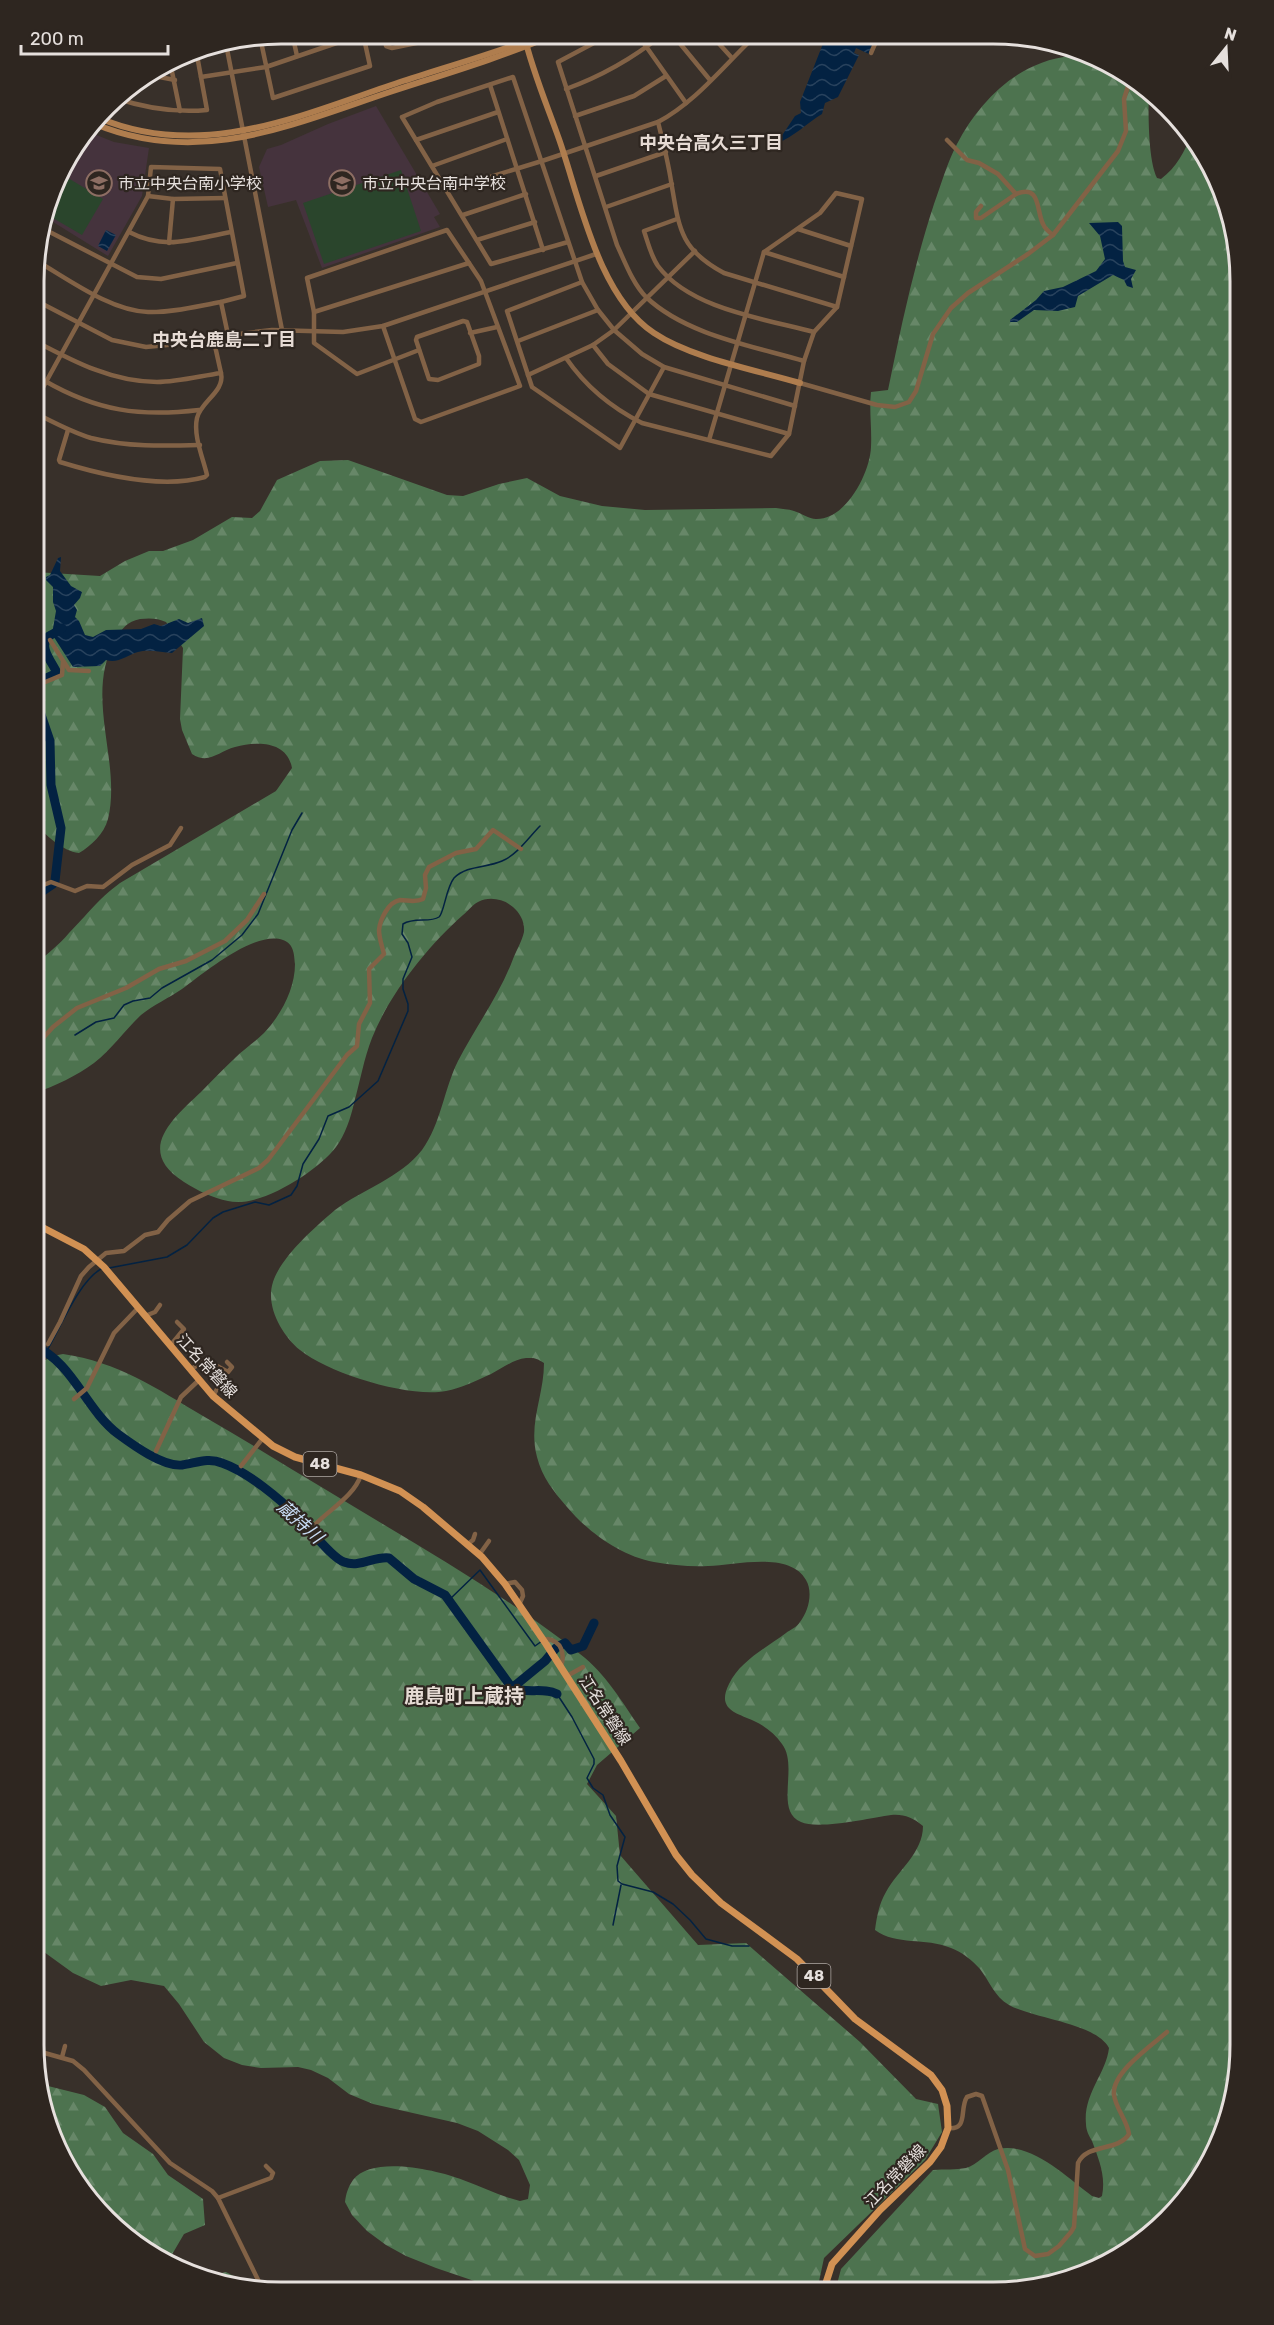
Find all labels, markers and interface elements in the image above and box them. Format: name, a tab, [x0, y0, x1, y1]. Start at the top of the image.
scale bar	[21, 18, 168, 56]
north arrow	[1196, 18, 1256, 78]
text: N	[1222, 23, 1239, 45]
text: 200 m	[30, 28, 84, 50]
district label: 中央台高久三丁目	[639, 132, 783, 154]
school or university icon: 市立中央台南小学校	[84, 168, 114, 198]
school or university icon: 市立中央台南中学校	[327, 168, 357, 198]
place label: 市立中央台南小学校	[118, 174, 262, 193]
place label: 市立中央台南中学校	[362, 174, 506, 193]
district label: 中央台鹿島二丁目	[152, 329, 296, 351]
street label: 江名常磐線	[173, 1330, 241, 1402]
road number: 48	[304, 1452, 336, 1476]
water label: 蔵持川	[273, 1496, 329, 1550]
street label: 江名常磐線	[575, 1671, 635, 1749]
district label: 鹿島町上蔵持	[404, 1684, 524, 1708]
road number: 48	[798, 1964, 830, 1988]
street label: 江名常磐線	[860, 2141, 930, 2211]

